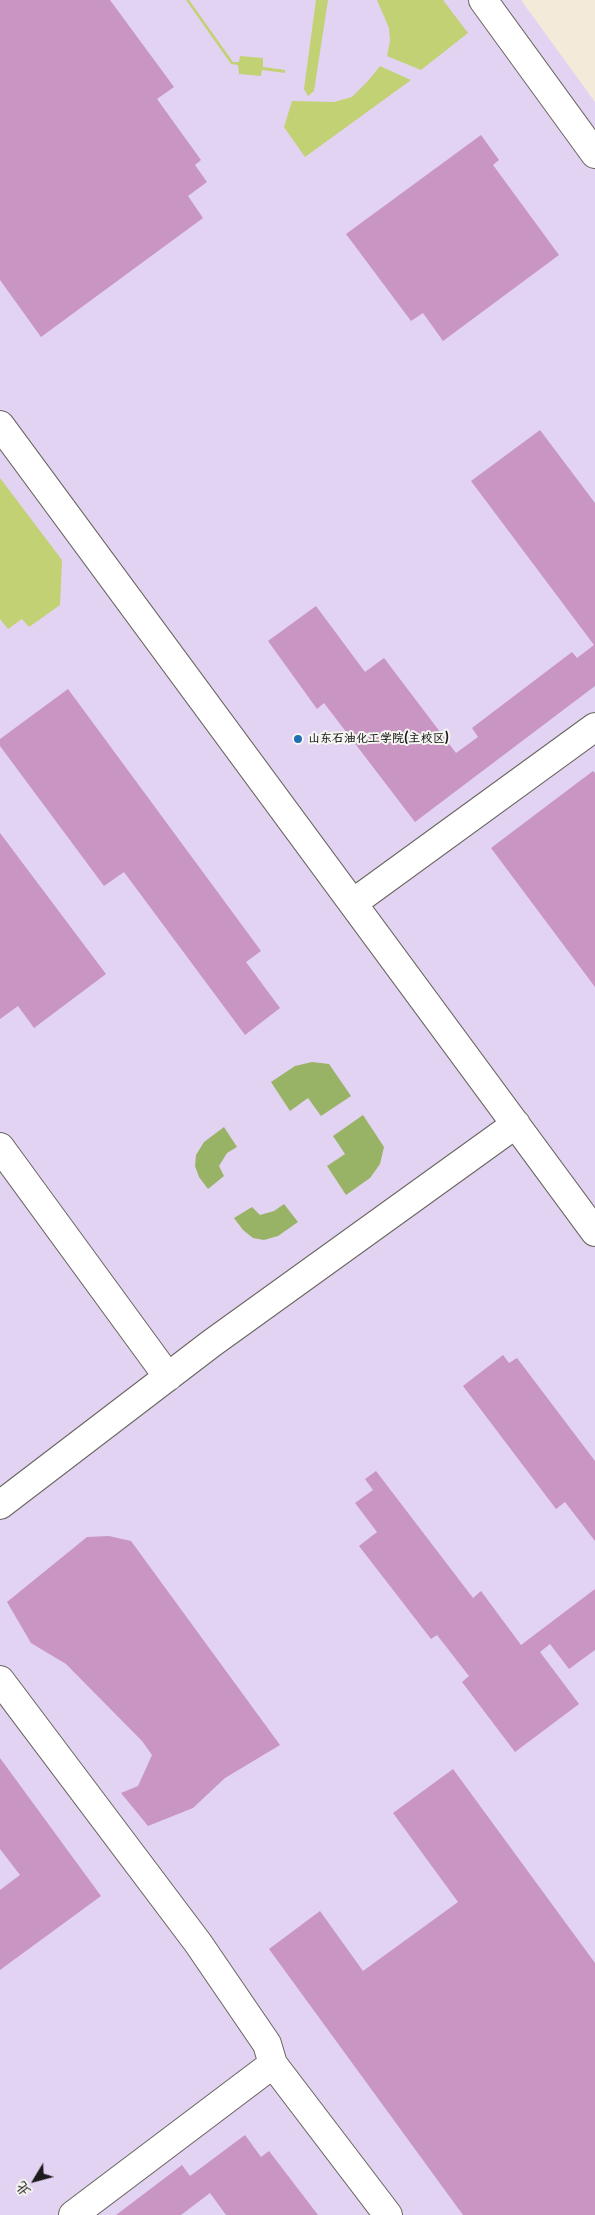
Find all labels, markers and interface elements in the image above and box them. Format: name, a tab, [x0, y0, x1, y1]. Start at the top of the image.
place label: 山东石油化工学院(主校区)	[308, 732, 449, 746]
marker: 山东石油化工学院(主校区)	[292, 733, 304, 745]
north arrow	[10, 2155, 60, 2205]
text: 北	[10, 2177, 35, 2201]

